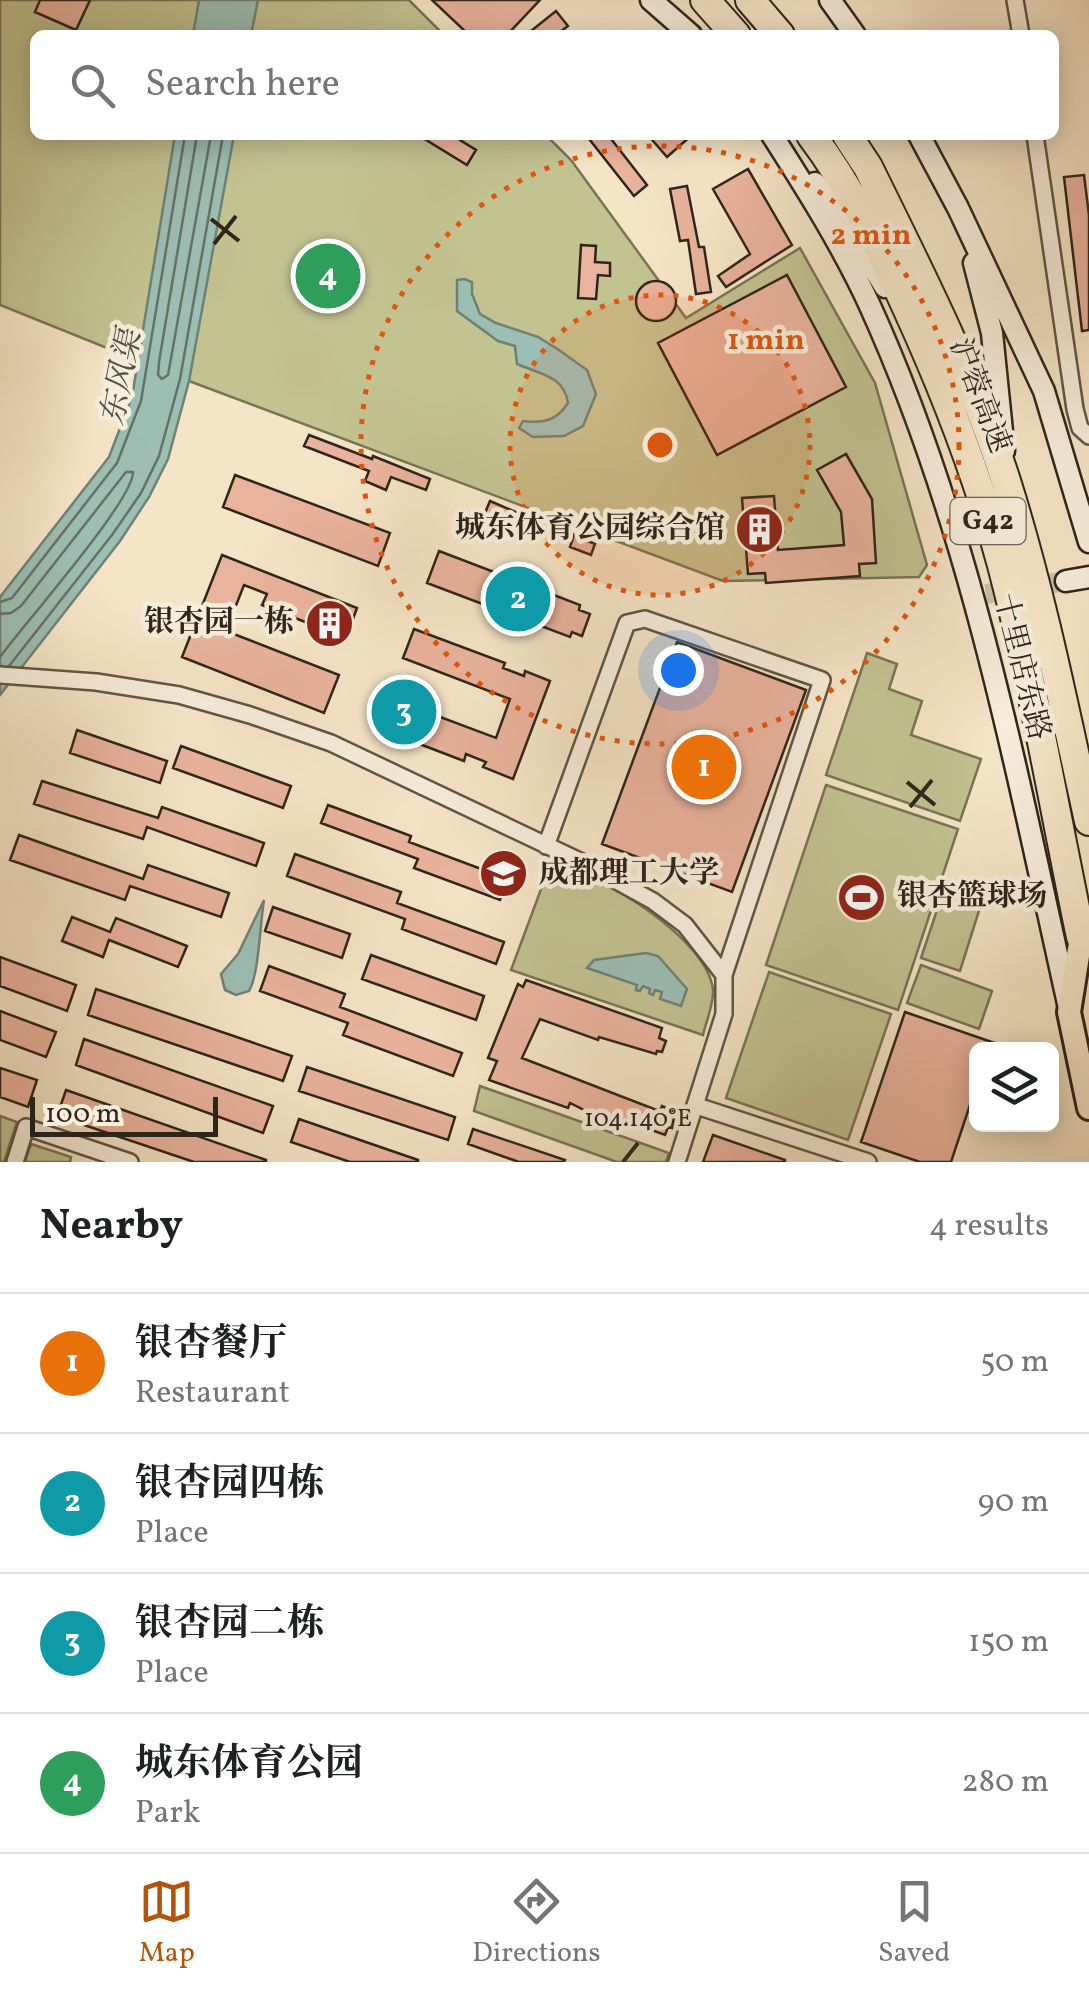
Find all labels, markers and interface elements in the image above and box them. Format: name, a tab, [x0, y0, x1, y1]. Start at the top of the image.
search box	[30, 30, 1059, 140]
icon: search	[65, 58, 120, 113]
text: Search here	[145, 59, 340, 112]
text: 2 min	[831, 215, 911, 257]
pin: 4	[296, 238, 360, 314]
text: 1 min	[727, 320, 805, 362]
water label: 东风渠	[92, 323, 155, 429]
street label: 沪蓉高速	[938, 332, 1020, 460]
centre of rings	[642, 427, 678, 463]
road number: G42	[950, 498, 1026, 544]
building icon: 城东体育公园综合馆	[734, 503, 786, 555]
place label: 城东体育公园综合馆	[455, 508, 725, 550]
pin: 2	[486, 562, 550, 636]
street label: 十里店东路	[982, 589, 1060, 745]
building icon: 银杏园一栋	[303, 597, 355, 649]
place label: 银杏园一栋	[144, 602, 294, 644]
your location	[653, 645, 704, 696]
pin: 3	[372, 674, 436, 750]
pin: 1	[672, 730, 736, 804]
school or university icon: 成都理工大学	[478, 848, 530, 900]
place label: 成都理工大学	[539, 853, 719, 895]
sports icon: 银杏篮球场	[836, 871, 888, 923]
place label: 银杏篮球场	[897, 876, 1047, 918]
map controls	[969, 1042, 1059, 1132]
button: layers	[969, 1042, 1059, 1132]
scale bar	[30, 1092, 218, 1136]
text: 100 m	[45, 1095, 120, 1134]
text: 104.140°E	[584, 1102, 692, 1137]
text: Nearby	[40, 1198, 183, 1257]
text: 4 results	[929, 1205, 1049, 1249]
text: 银杏餐厅	[135, 1319, 287, 1372]
text: 1	[66, 1341, 79, 1385]
text: 50 m	[980, 1341, 1049, 1385]
text: Restaurant	[135, 1372, 290, 1416]
text: 银杏园四栋	[135, 1459, 325, 1512]
text: 2	[64, 1481, 81, 1525]
text: 90 m	[978, 1481, 1049, 1525]
text: Place	[135, 1512, 209, 1556]
text: 银杏园二栋	[135, 1599, 325, 1652]
text: 3	[64, 1621, 81, 1665]
text: 150 m	[968, 1621, 1049, 1665]
text: Place	[135, 1652, 209, 1696]
text: 城东体育公园	[135, 1739, 363, 1792]
text: 4	[63, 1761, 82, 1805]
text: 280 m	[962, 1761, 1049, 1805]
text: Park	[135, 1792, 200, 1836]
tab: Map	[139, 1874, 195, 1973]
tab: Directions	[472, 1874, 601, 1973]
tab: Saved	[878, 1874, 950, 1973]

